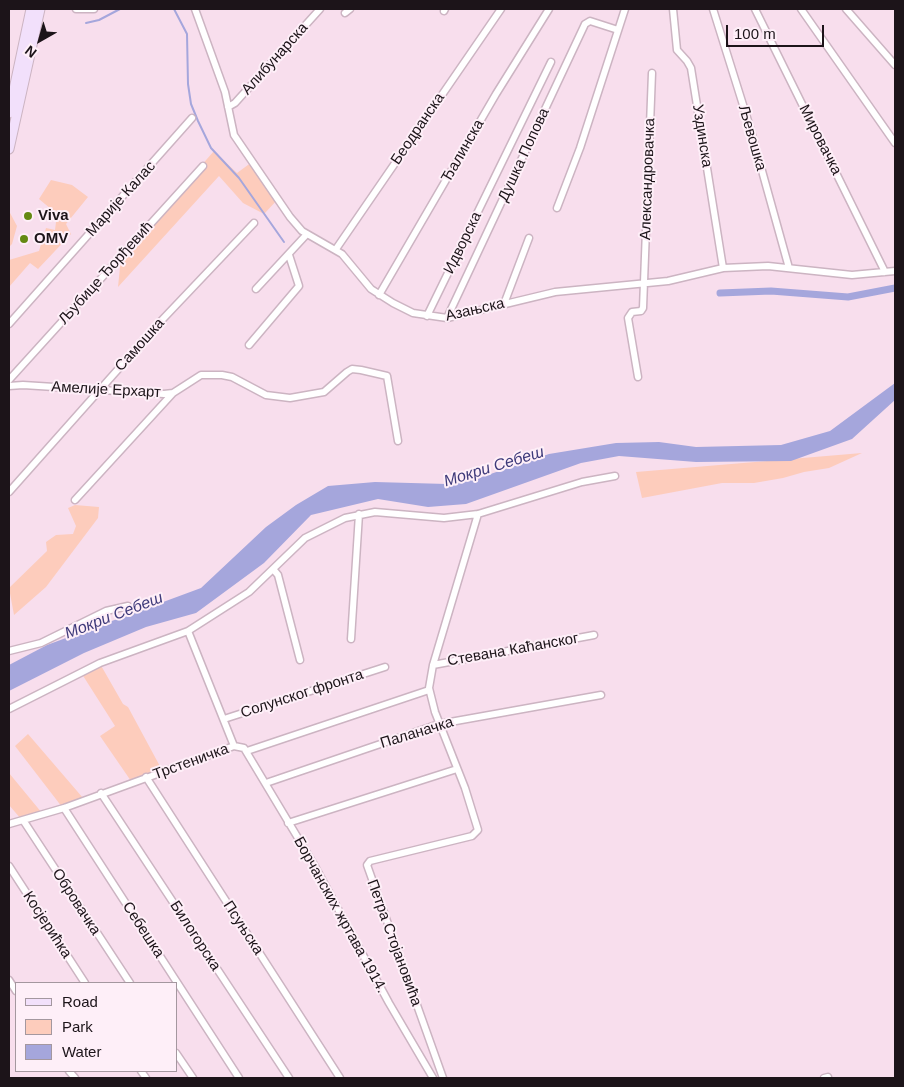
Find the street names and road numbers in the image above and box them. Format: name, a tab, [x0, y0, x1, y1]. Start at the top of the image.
street label: Алибунарска	[238, 19, 312, 99]
street label: Беодранска	[387, 90, 449, 168]
street label: Мировачка	[795, 102, 845, 178]
street label: Уздинска	[688, 103, 716, 169]
street label: Љевошка	[734, 103, 770, 173]
street label: Душка Попова	[494, 105, 554, 205]
street label: Ђалинска	[438, 116, 488, 186]
street label: Александровачка	[637, 118, 659, 240]
street label: Марије Калас	[82, 158, 160, 240]
street label: Идворска	[440, 209, 486, 277]
street label: Љубице Ђорђевић	[55, 218, 157, 328]
street label: Азањска	[444, 294, 506, 326]
street label: Самошка	[111, 315, 169, 375]
street label: Амелије Ерхарт	[51, 378, 161, 402]
street label: Стевана Каћанског	[446, 630, 580, 670]
street label: Солунског фронта	[238, 666, 366, 722]
street label: Паланачка	[378, 713, 456, 753]
street label: Трстеничка	[151, 740, 231, 784]
street label: Борчанских жртава 1914.	[290, 834, 390, 996]
street label: Обровачка	[48, 865, 104, 939]
street label: Петра Стојановића	[363, 877, 425, 1009]
street label: Косјерићка	[19, 888, 75, 962]
street label: Билогорска	[166, 898, 224, 974]
street label: Псуњска	[219, 898, 267, 958]
street label: Себешка	[118, 899, 168, 961]

